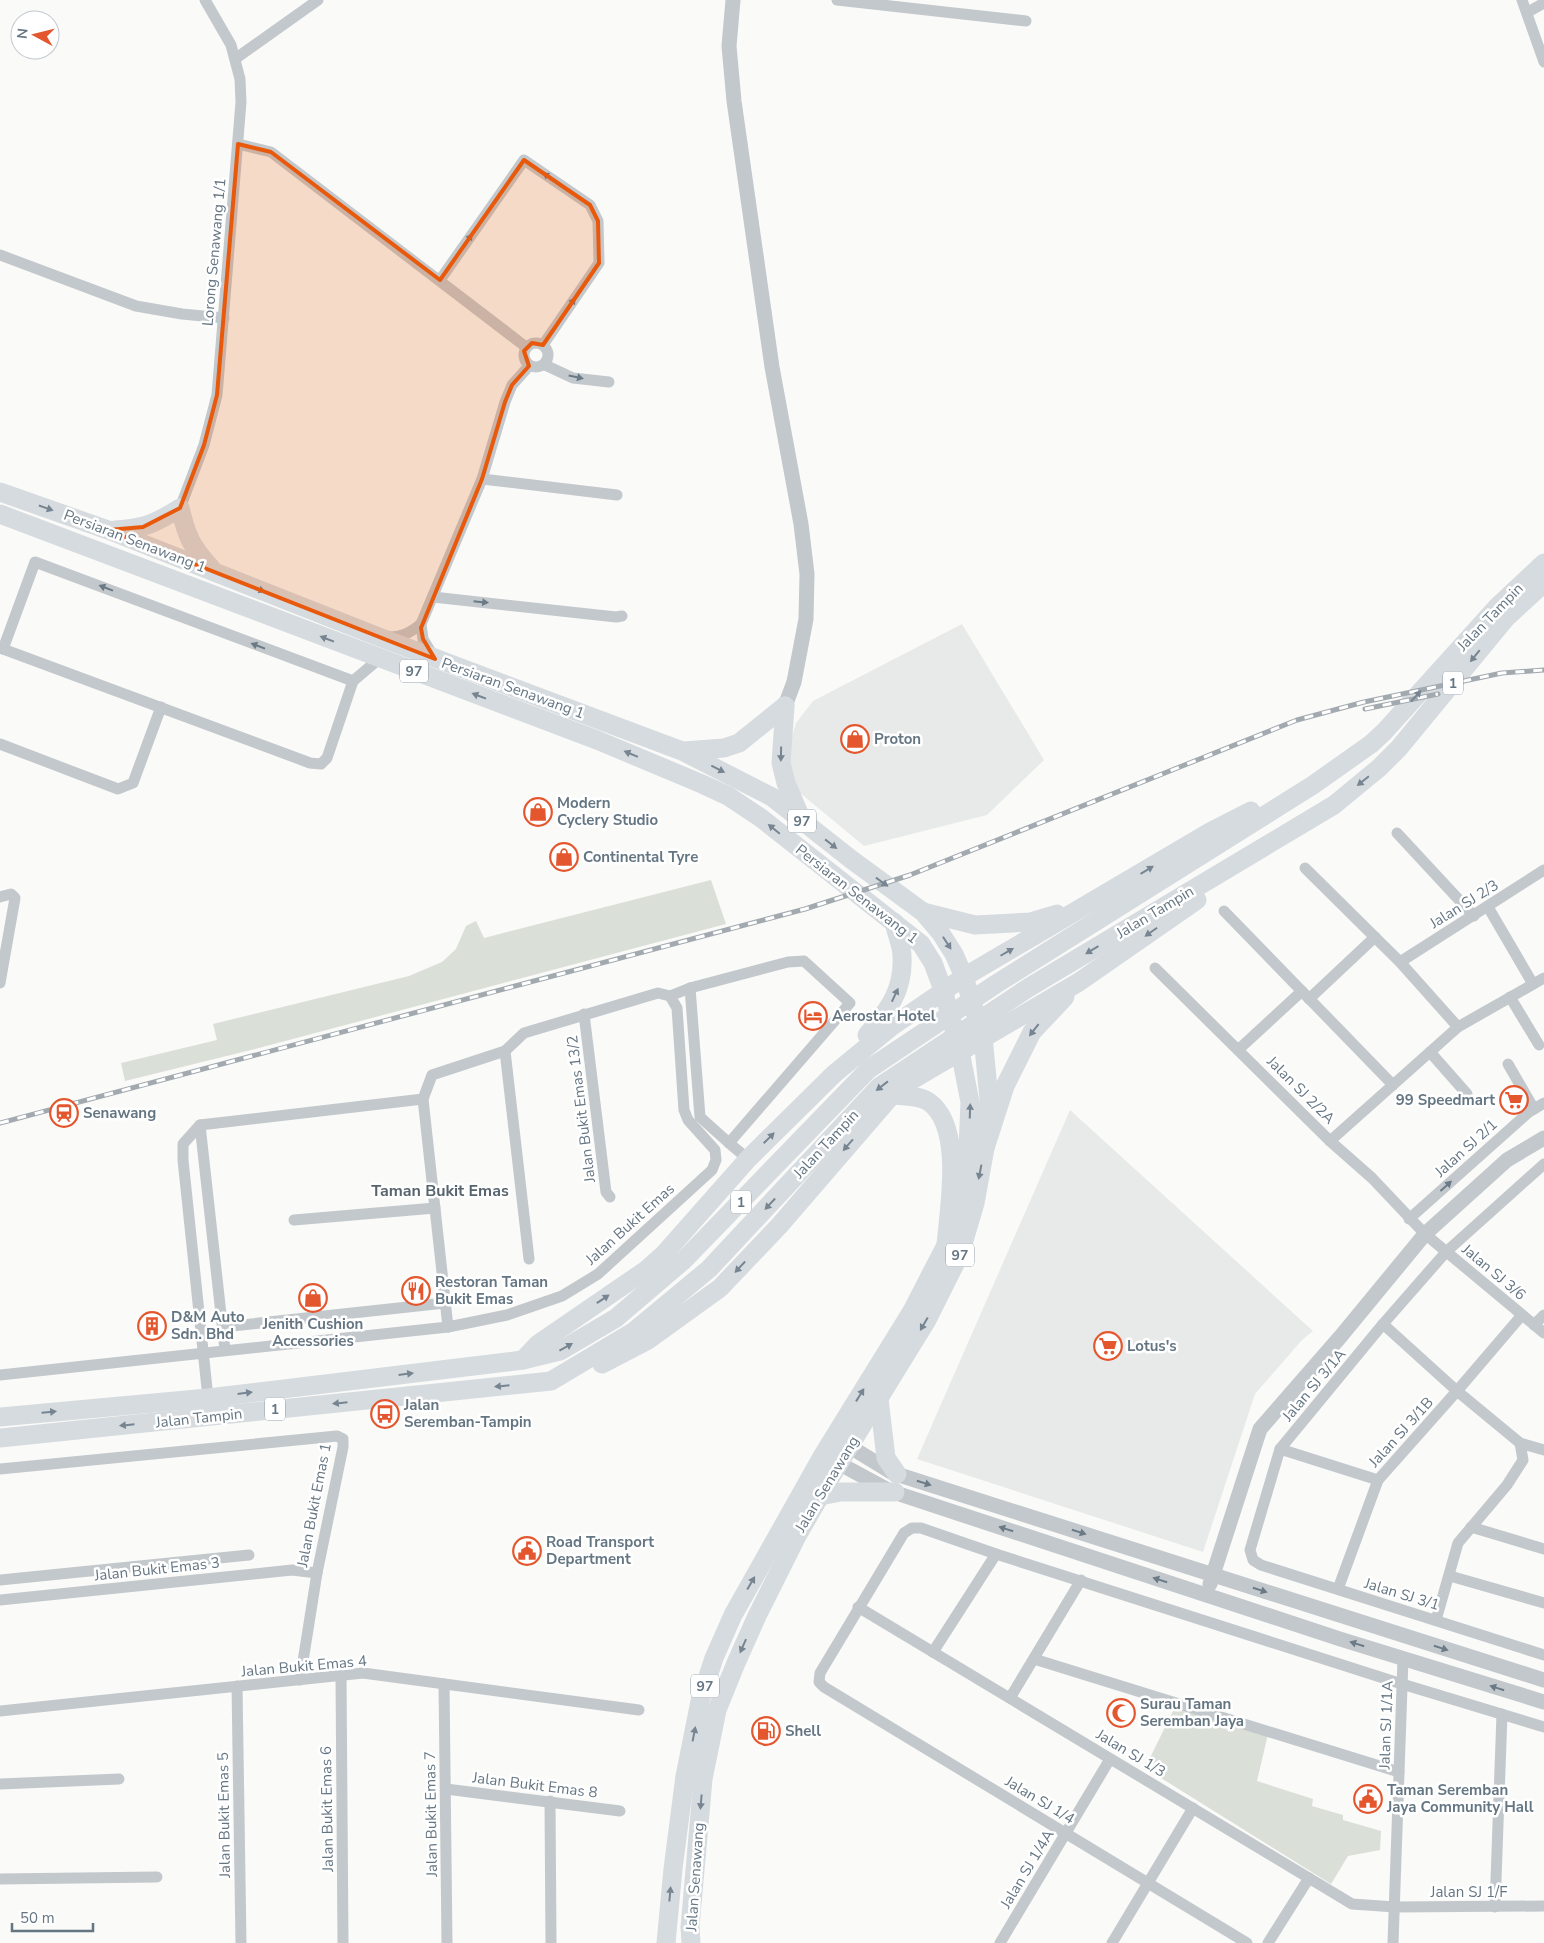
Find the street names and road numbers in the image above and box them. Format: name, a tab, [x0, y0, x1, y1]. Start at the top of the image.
street label: Lorong Senawang 1/1	[198, 177, 230, 327]
street label: Persiaran Senawang 1	[61, 505, 209, 577]
street label: Jalan Tampin	[1452, 579, 1527, 656]
street label: Persiaran Senawang 1	[439, 653, 587, 723]
road number: 97	[400, 659, 428, 682]
road number: 1	[1443, 671, 1463, 694]
road number: 97	[788, 809, 816, 832]
street label: Persiaran Senawang 1	[791, 840, 923, 948]
street label: Jalan SJ 2/3	[1425, 875, 1502, 934]
street label: Jalan Tampin	[1112, 881, 1197, 943]
street label: Jalan Bukit Emas 13/2	[562, 1034, 600, 1185]
street label: Jalan SJ 2/2A	[1262, 1051, 1339, 1128]
street label: Jalan Tampin	[788, 1105, 863, 1183]
street label: Jalan SJ 2/1	[1430, 1115, 1502, 1182]
street label: Jalan Bukit Emas	[581, 1179, 679, 1270]
road number: 1	[731, 1190, 751, 1214]
street label: Jalan SJ 3/6	[1457, 1239, 1530, 1305]
road number: 97	[946, 1244, 974, 1266]
street label: Jalan SJ 3/1A	[1277, 1345, 1350, 1426]
street label: Jalan SJ 3/1B	[1364, 1393, 1438, 1472]
road number: 1	[265, 1398, 285, 1420]
street label: Jalan Tampin	[154, 1404, 243, 1433]
street label: Jalan Senawang	[790, 1432, 864, 1537]
street label: Jalan Bukit Emas 1	[292, 1441, 336, 1570]
street label: Jalan Bukit Emas 3	[92, 1552, 221, 1586]
street label: Jalan SJ 3/1	[1361, 1573, 1442, 1615]
street label: Jalan Bukit Emas 4	[239, 1651, 368, 1682]
road number: 97	[691, 1674, 719, 1698]
street label: Jalan SJ 1/1A	[1374, 1680, 1398, 1771]
street label: Jalan SJ 1/3	[1092, 1724, 1169, 1782]
street label: Jalan Bukit Emas 6	[316, 1746, 338, 1873]
street label: Jalan Bukit Emas 7	[420, 1751, 442, 1878]
street label: Jalan Bukit Emas 5	[213, 1752, 235, 1879]
street label: Jalan Bukit Emas 8	[470, 1767, 599, 1803]
street label: Jalan SJ 1/4	[1001, 1771, 1078, 1829]
street label: Jalan Senawang	[681, 1822, 709, 1933]
street label: Jalan SJ 1/4A	[995, 1826, 1058, 1913]
street label: Jalan SJ 1/F	[1430, 1882, 1507, 1902]

